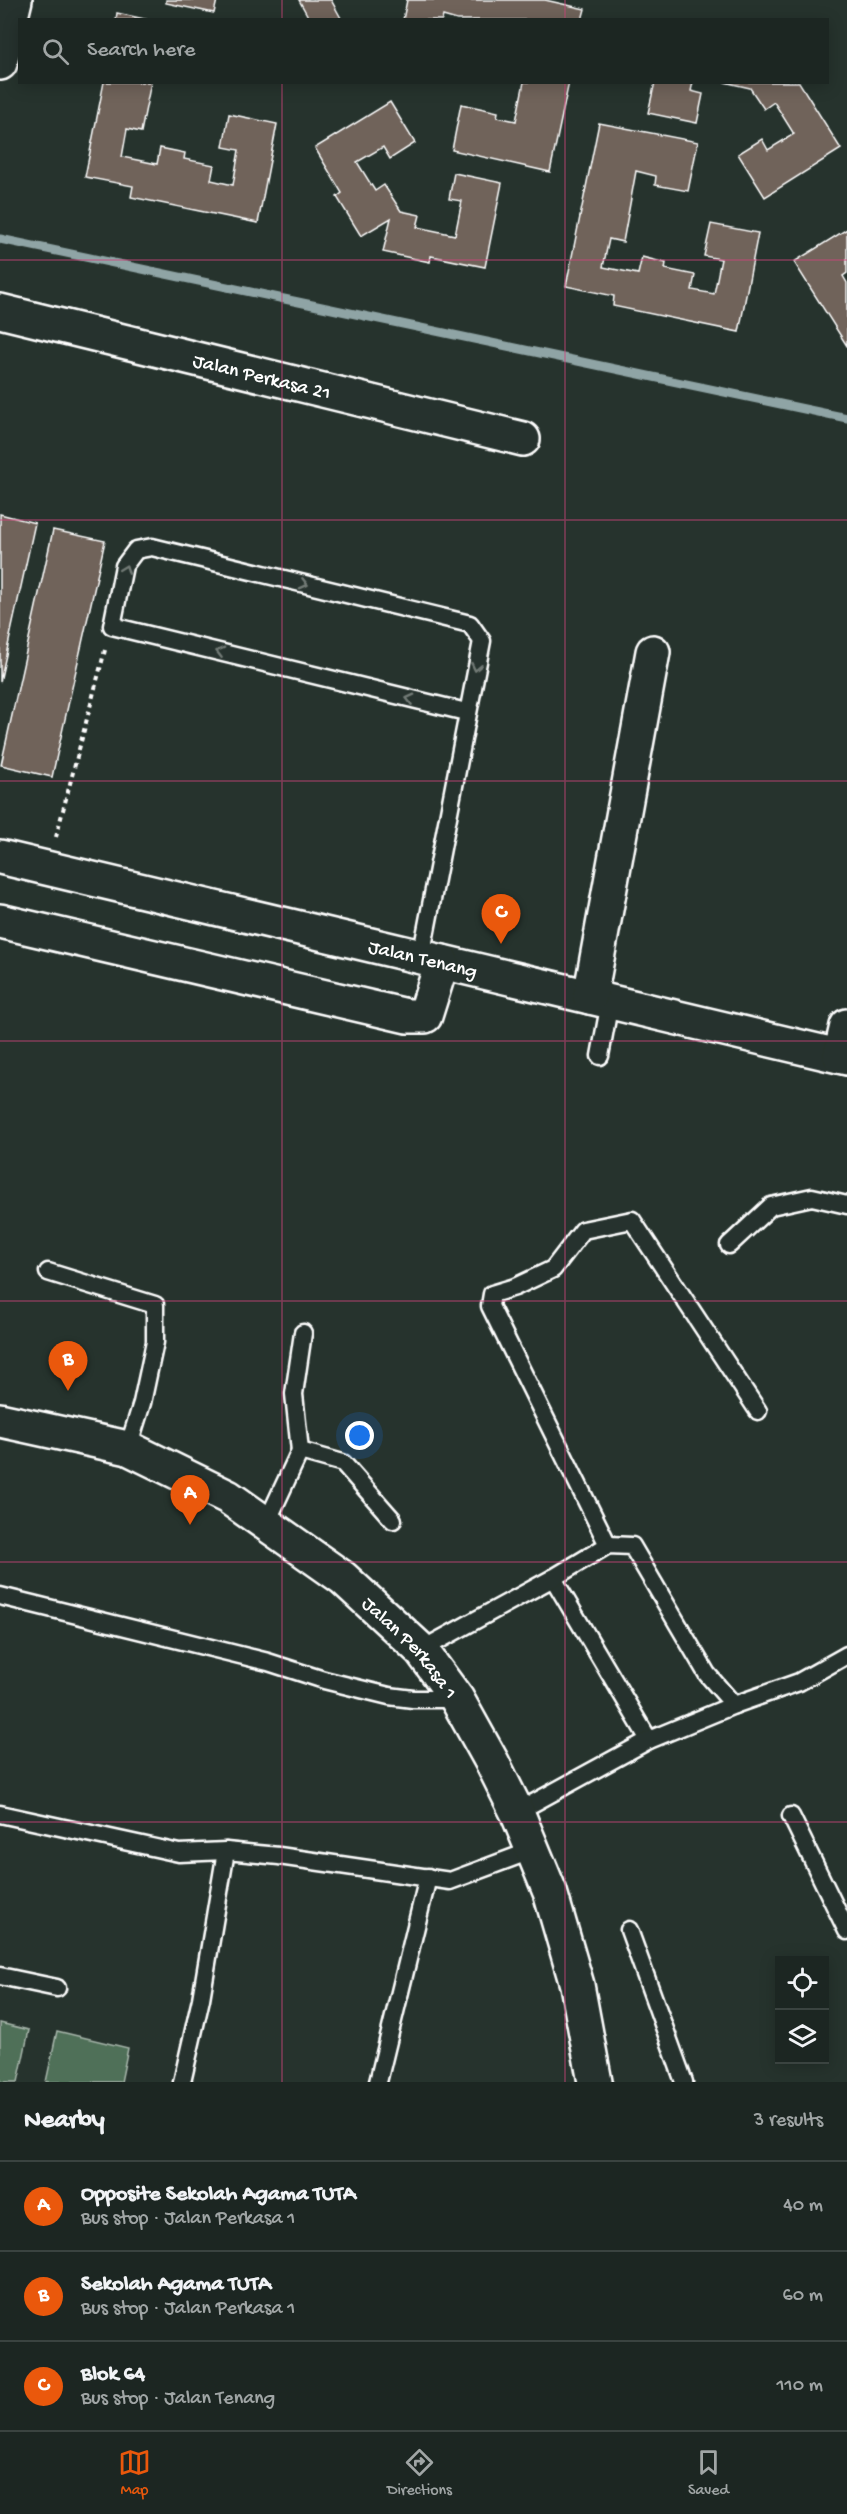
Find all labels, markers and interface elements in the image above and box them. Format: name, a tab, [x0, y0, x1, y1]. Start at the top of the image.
search box	[18, 18, 829, 84]
icon: search	[39, 35, 72, 68]
text: Search here	[87, 38, 195, 64]
street label: Jalan Perkasa 21	[190, 351, 333, 407]
one-way arrow	[117, 565, 130, 575]
one-way arrow	[298, 576, 308, 589]
one-way arrow	[215, 647, 225, 660]
one-way arrow	[470, 662, 483, 672]
one-way arrow	[405, 693, 415, 706]
pin: C	[482, 894, 520, 944]
street label: Jalan Tenang	[366, 937, 479, 985]
pin: B	[48, 1342, 88, 1391]
your location	[345, 1421, 374, 1450]
pin: A	[170, 1476, 210, 1525]
street label: Jalan Perkasa 1	[356, 1593, 461, 1704]
map controls	[775, 1956, 829, 2064]
button: locate	[775, 1956, 829, 2010]
button: layers	[775, 2010, 829, 2064]
text: Nearby	[24, 2106, 105, 2137]
text: 3 results	[754, 2110, 823, 2133]
text: Opposite Sekolah Agama TUTA	[81, 2182, 356, 2208]
text: A	[38, 2195, 49, 2218]
text: 40 m	[783, 2195, 823, 2218]
text: Bus stop · Jalan Perkasa 1	[81, 2208, 295, 2231]
text: Sekolah Agama TUTA	[81, 2272, 271, 2298]
text: B	[38, 2285, 49, 2308]
text: 60 m	[783, 2285, 823, 2308]
text: Bus stop · Jalan Perkasa 1	[81, 2298, 295, 2321]
text: Blok 64	[81, 2362, 145, 2388]
text: C	[38, 2375, 49, 2398]
text: 110 m	[777, 2375, 823, 2398]
text: Bus stop · Jalan Tenang	[81, 2388, 275, 2411]
tab: Map	[118, 2446, 151, 2501]
tab: Directions	[387, 2446, 452, 2501]
tab: Saved	[688, 2446, 729, 2501]

